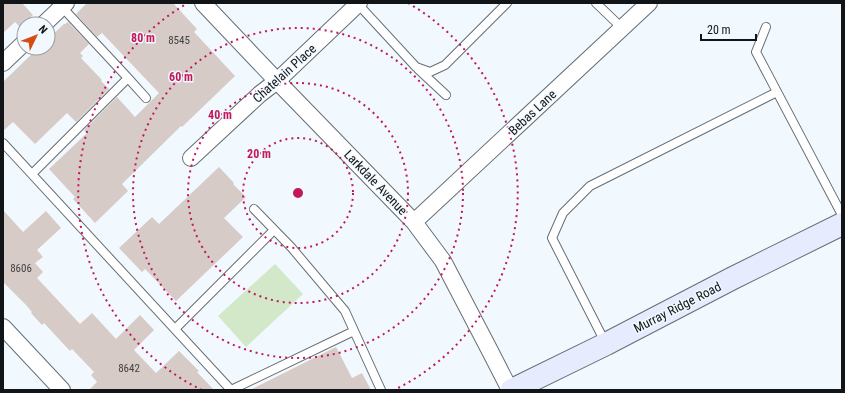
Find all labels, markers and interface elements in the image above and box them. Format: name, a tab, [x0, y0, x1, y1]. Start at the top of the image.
north arrow	[16, 16, 56, 56]
scale bar	[701, 16, 756, 42]
text: N	[36, 23, 50, 37]
text: 20 m	[707, 23, 731, 37]
text: 80 m	[131, 31, 155, 45]
house number: 8545	[168, 34, 190, 47]
street label: Chatelain Place	[250, 41, 319, 106]
text: 60 m	[169, 70, 193, 84]
street label: Bebas Lane	[505, 87, 559, 138]
text: 40 m	[208, 108, 232, 122]
text: 20 m	[247, 147, 271, 161]
street label: Larkdale Avenue	[341, 147, 410, 218]
centre of rings	[291, 186, 305, 200]
house number: 8606	[10, 262, 32, 275]
street label: Murray Ridge Road	[631, 279, 724, 336]
house number: 8642	[118, 362, 140, 375]

